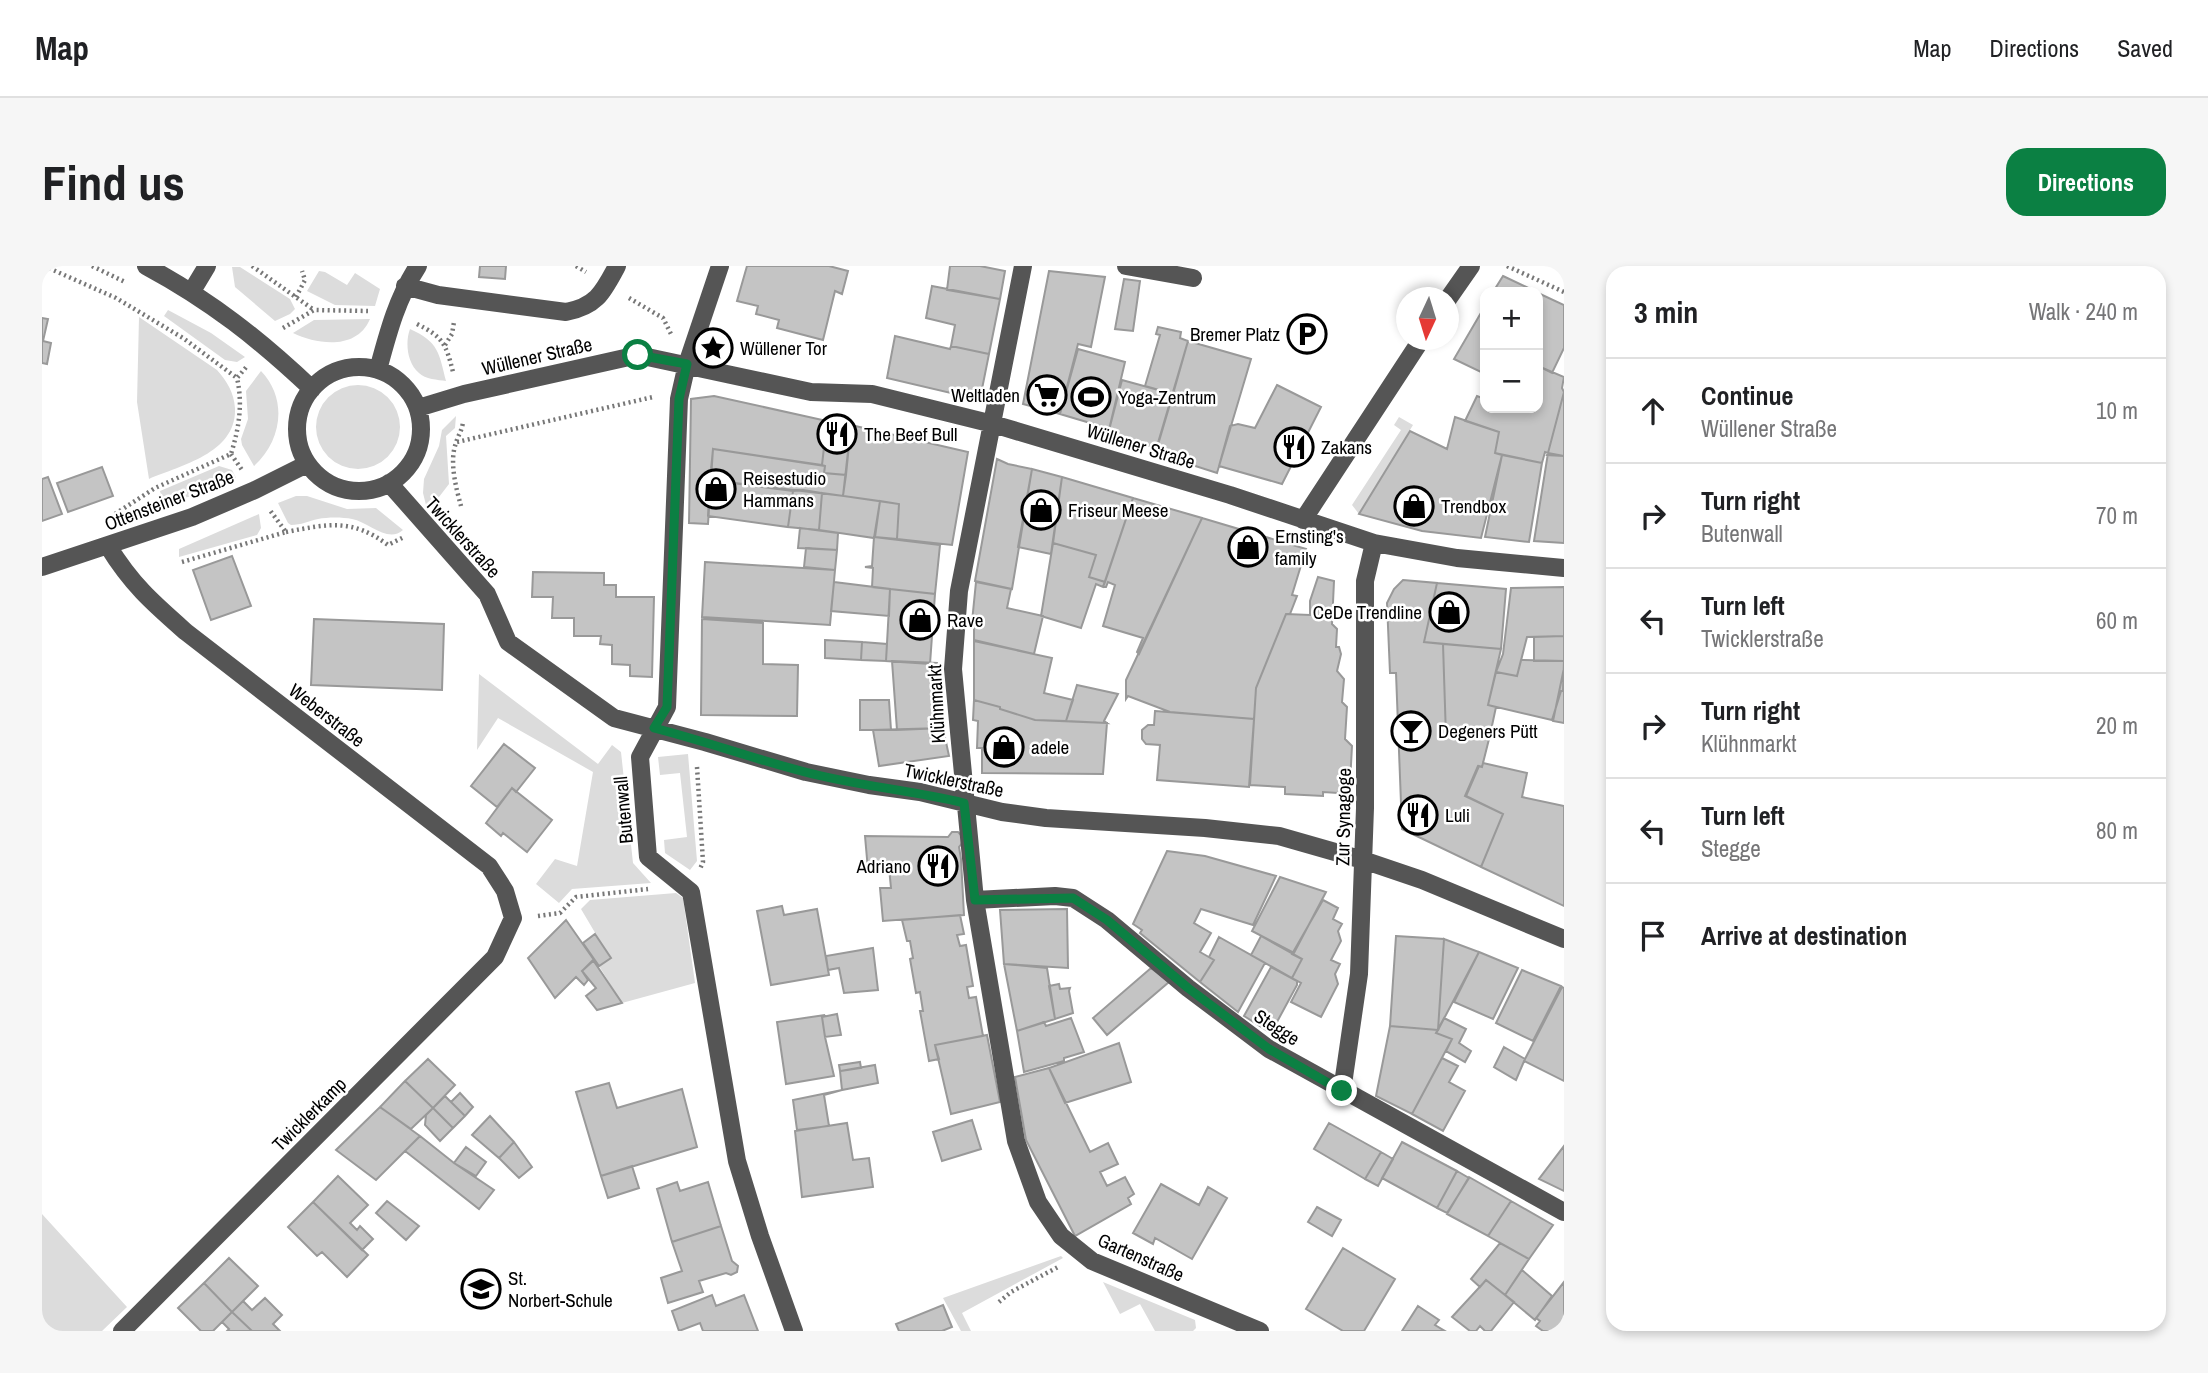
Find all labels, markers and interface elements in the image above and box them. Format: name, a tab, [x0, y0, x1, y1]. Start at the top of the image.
text: Map	[35, 26, 89, 70]
text: Map	[1913, 32, 1951, 64]
text: Directions	[1989, 32, 2079, 64]
text: Saved	[2117, 32, 2173, 64]
button: Directions	[2006, 148, 2166, 216]
text: Find us	[42, 149, 185, 215]
north arrow	[1396, 287, 1459, 350]
map controls	[1480, 287, 1543, 413]
button: +	[1480, 287, 1543, 350]
text: 3 min	[1634, 292, 1698, 332]
text: Walk · 240 m	[2029, 296, 2138, 327]
parking icon: Bremer Platz	[1286, 313, 1328, 355]
place label: Bremer Platz	[1190, 321, 1280, 347]
place icon: Wüllener Tor	[692, 327, 734, 369]
street label: Wüllener Straße	[479, 331, 595, 381]
place label: Wüllener Tor	[740, 335, 828, 361]
route start	[622, 339, 653, 370]
button: −	[1480, 350, 1543, 413]
supermarket icon: Weltladen	[1026, 374, 1068, 416]
sports icon: Yoga-Zentrum	[1070, 376, 1112, 418]
text: Continue	[1701, 378, 1793, 413]
place label: Weltladen	[951, 382, 1020, 408]
place label: Yoga-Zentrum	[1118, 384, 1216, 410]
icon: ahead	[1634, 392, 1672, 430]
text: 10 m	[2096, 395, 2138, 426]
restaurant icon: The Beef Bull	[816, 413, 858, 455]
text: Wüllener Straße	[1701, 413, 1837, 444]
street label: Wüllener Straße	[1084, 417, 1198, 475]
place label: The Beef Bull	[864, 421, 958, 447]
restaurant icon: Zakans	[1273, 426, 1315, 468]
place label: Zakans	[1321, 434, 1372, 460]
street label: Ottensteiner Straße	[100, 463, 238, 537]
place label: Reisestudio Hammans	[743, 465, 826, 513]
shop icon: Reisestudio Hammans	[695, 468, 737, 510]
text: Turn right	[1701, 483, 1800, 518]
shop icon: Trendbox	[1393, 485, 1435, 527]
shop icon: Friseur Meese	[1020, 489, 1062, 531]
street label: Twicklerstraße	[419, 491, 507, 583]
place label: Trendbox	[1441, 493, 1506, 519]
place label: Friseur Meese	[1068, 497, 1168, 523]
icon: right	[1634, 497, 1672, 535]
text: 70 m	[2096, 500, 2138, 531]
text: Butenwall	[1701, 518, 1783, 549]
place label: Ernsting's family	[1275, 523, 1344, 571]
shop icon: Ernsting's family	[1227, 526, 1269, 568]
text: Turn left	[1701, 588, 1785, 623]
shop icon: CeDe Trendline	[1428, 591, 1470, 633]
shop icon: Rave	[899, 599, 941, 641]
place label: CeDe Trendline	[1313, 599, 1422, 625]
icon: left	[1634, 602, 1672, 640]
text: 60 m	[2096, 605, 2138, 636]
place label: Rave	[947, 607, 983, 633]
text: Twicklerstraße	[1701, 623, 1824, 654]
street label: Klühnmarkt	[921, 663, 951, 744]
street label: Weberstraße	[284, 677, 370, 753]
text: Turn right	[1701, 693, 1800, 728]
icon: right	[1634, 707, 1672, 745]
bar icon: Degeners Pütt	[1390, 710, 1432, 752]
text: 20 m	[2096, 710, 2138, 741]
place label: Degeners Pütt	[1438, 718, 1538, 744]
shop icon: adele	[983, 726, 1025, 768]
text: Klühnmarkt	[1701, 728, 1796, 759]
place label: adele	[1031, 734, 1069, 760]
street label: Twicklerstraße	[902, 757, 1006, 803]
street label: Zur Synagoge	[1329, 768, 1357, 866]
street label: Butenwall	[607, 775, 639, 845]
restaurant icon: Luli	[1397, 794, 1439, 836]
text: Turn left	[1701, 798, 1785, 833]
place label: Luli	[1445, 802, 1470, 828]
icon: left	[1634, 812, 1672, 850]
text: 80 m	[2096, 815, 2138, 846]
text: Stegge	[1701, 833, 1761, 864]
restaurant icon: Adriano	[917, 845, 959, 887]
place label: Adriano	[855, 853, 911, 879]
icon: arrive	[1634, 917, 1672, 955]
text: Arrive at destination	[1701, 918, 1907, 953]
street label: Stegge	[1249, 1003, 1305, 1051]
street label: Twicklerkamp	[266, 1071, 352, 1157]
route end	[1326, 1075, 1357, 1106]
street label: Gartenstraße	[1094, 1226, 1188, 1288]
place label: St. Norbert-Schule	[508, 1265, 613, 1313]
school or university icon: St. Norbert-Schule	[460, 1268, 502, 1310]

